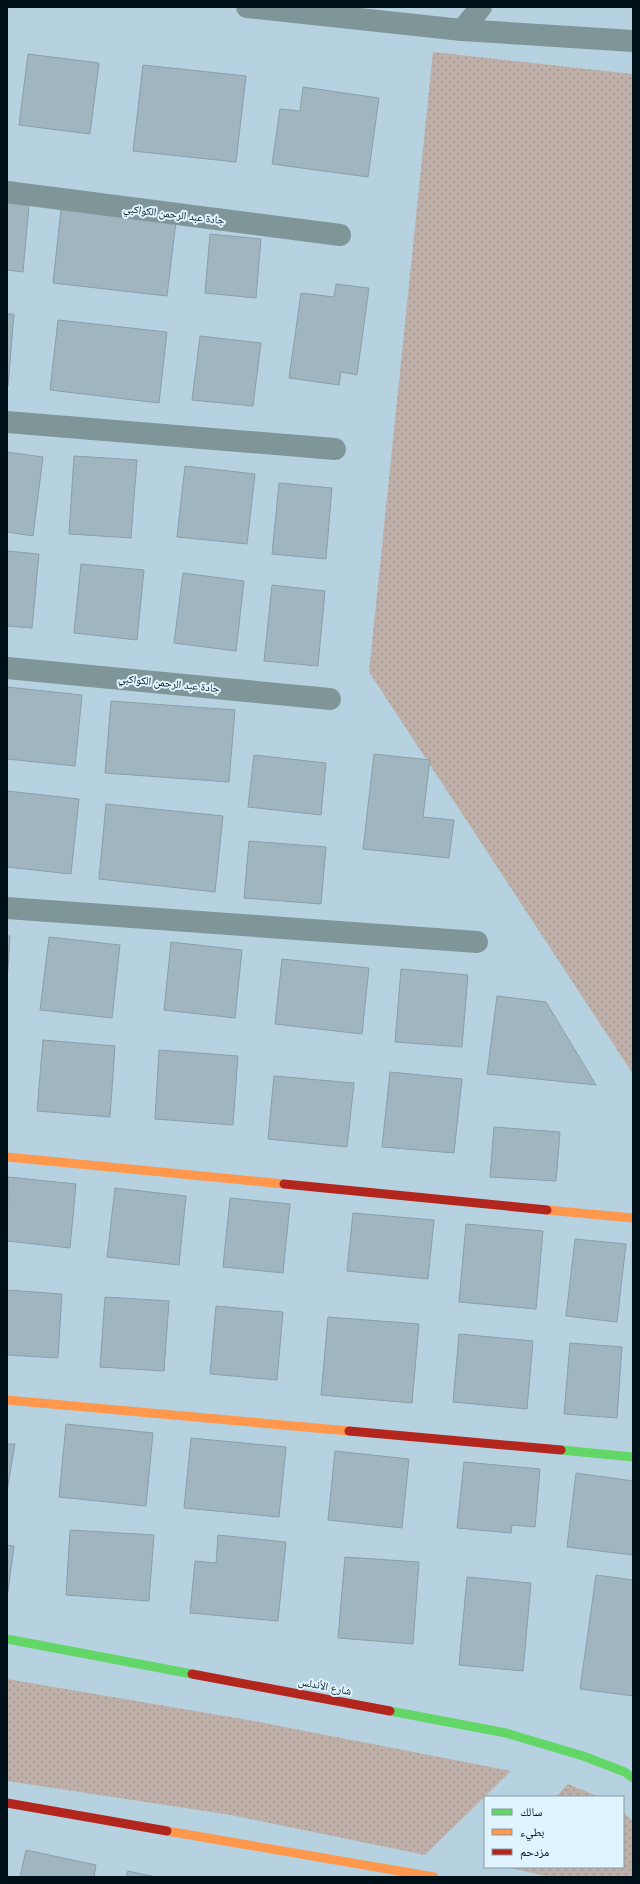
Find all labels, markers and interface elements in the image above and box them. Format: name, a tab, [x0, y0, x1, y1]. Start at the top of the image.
street label: جادة عبد الرحمن الكواكبي	[122, 201, 225, 229]
street label: جادة عبد الرحمن الكواكبي	[117, 671, 220, 697]
street label: شارع الأندلس	[297, 1674, 353, 1698]
legend	[484, 1796, 624, 1868]
text: سالك	[520, 1804, 542, 1819]
text: بطيء	[520, 1824, 544, 1842]
text: مزدحم	[520, 1844, 549, 1860]

